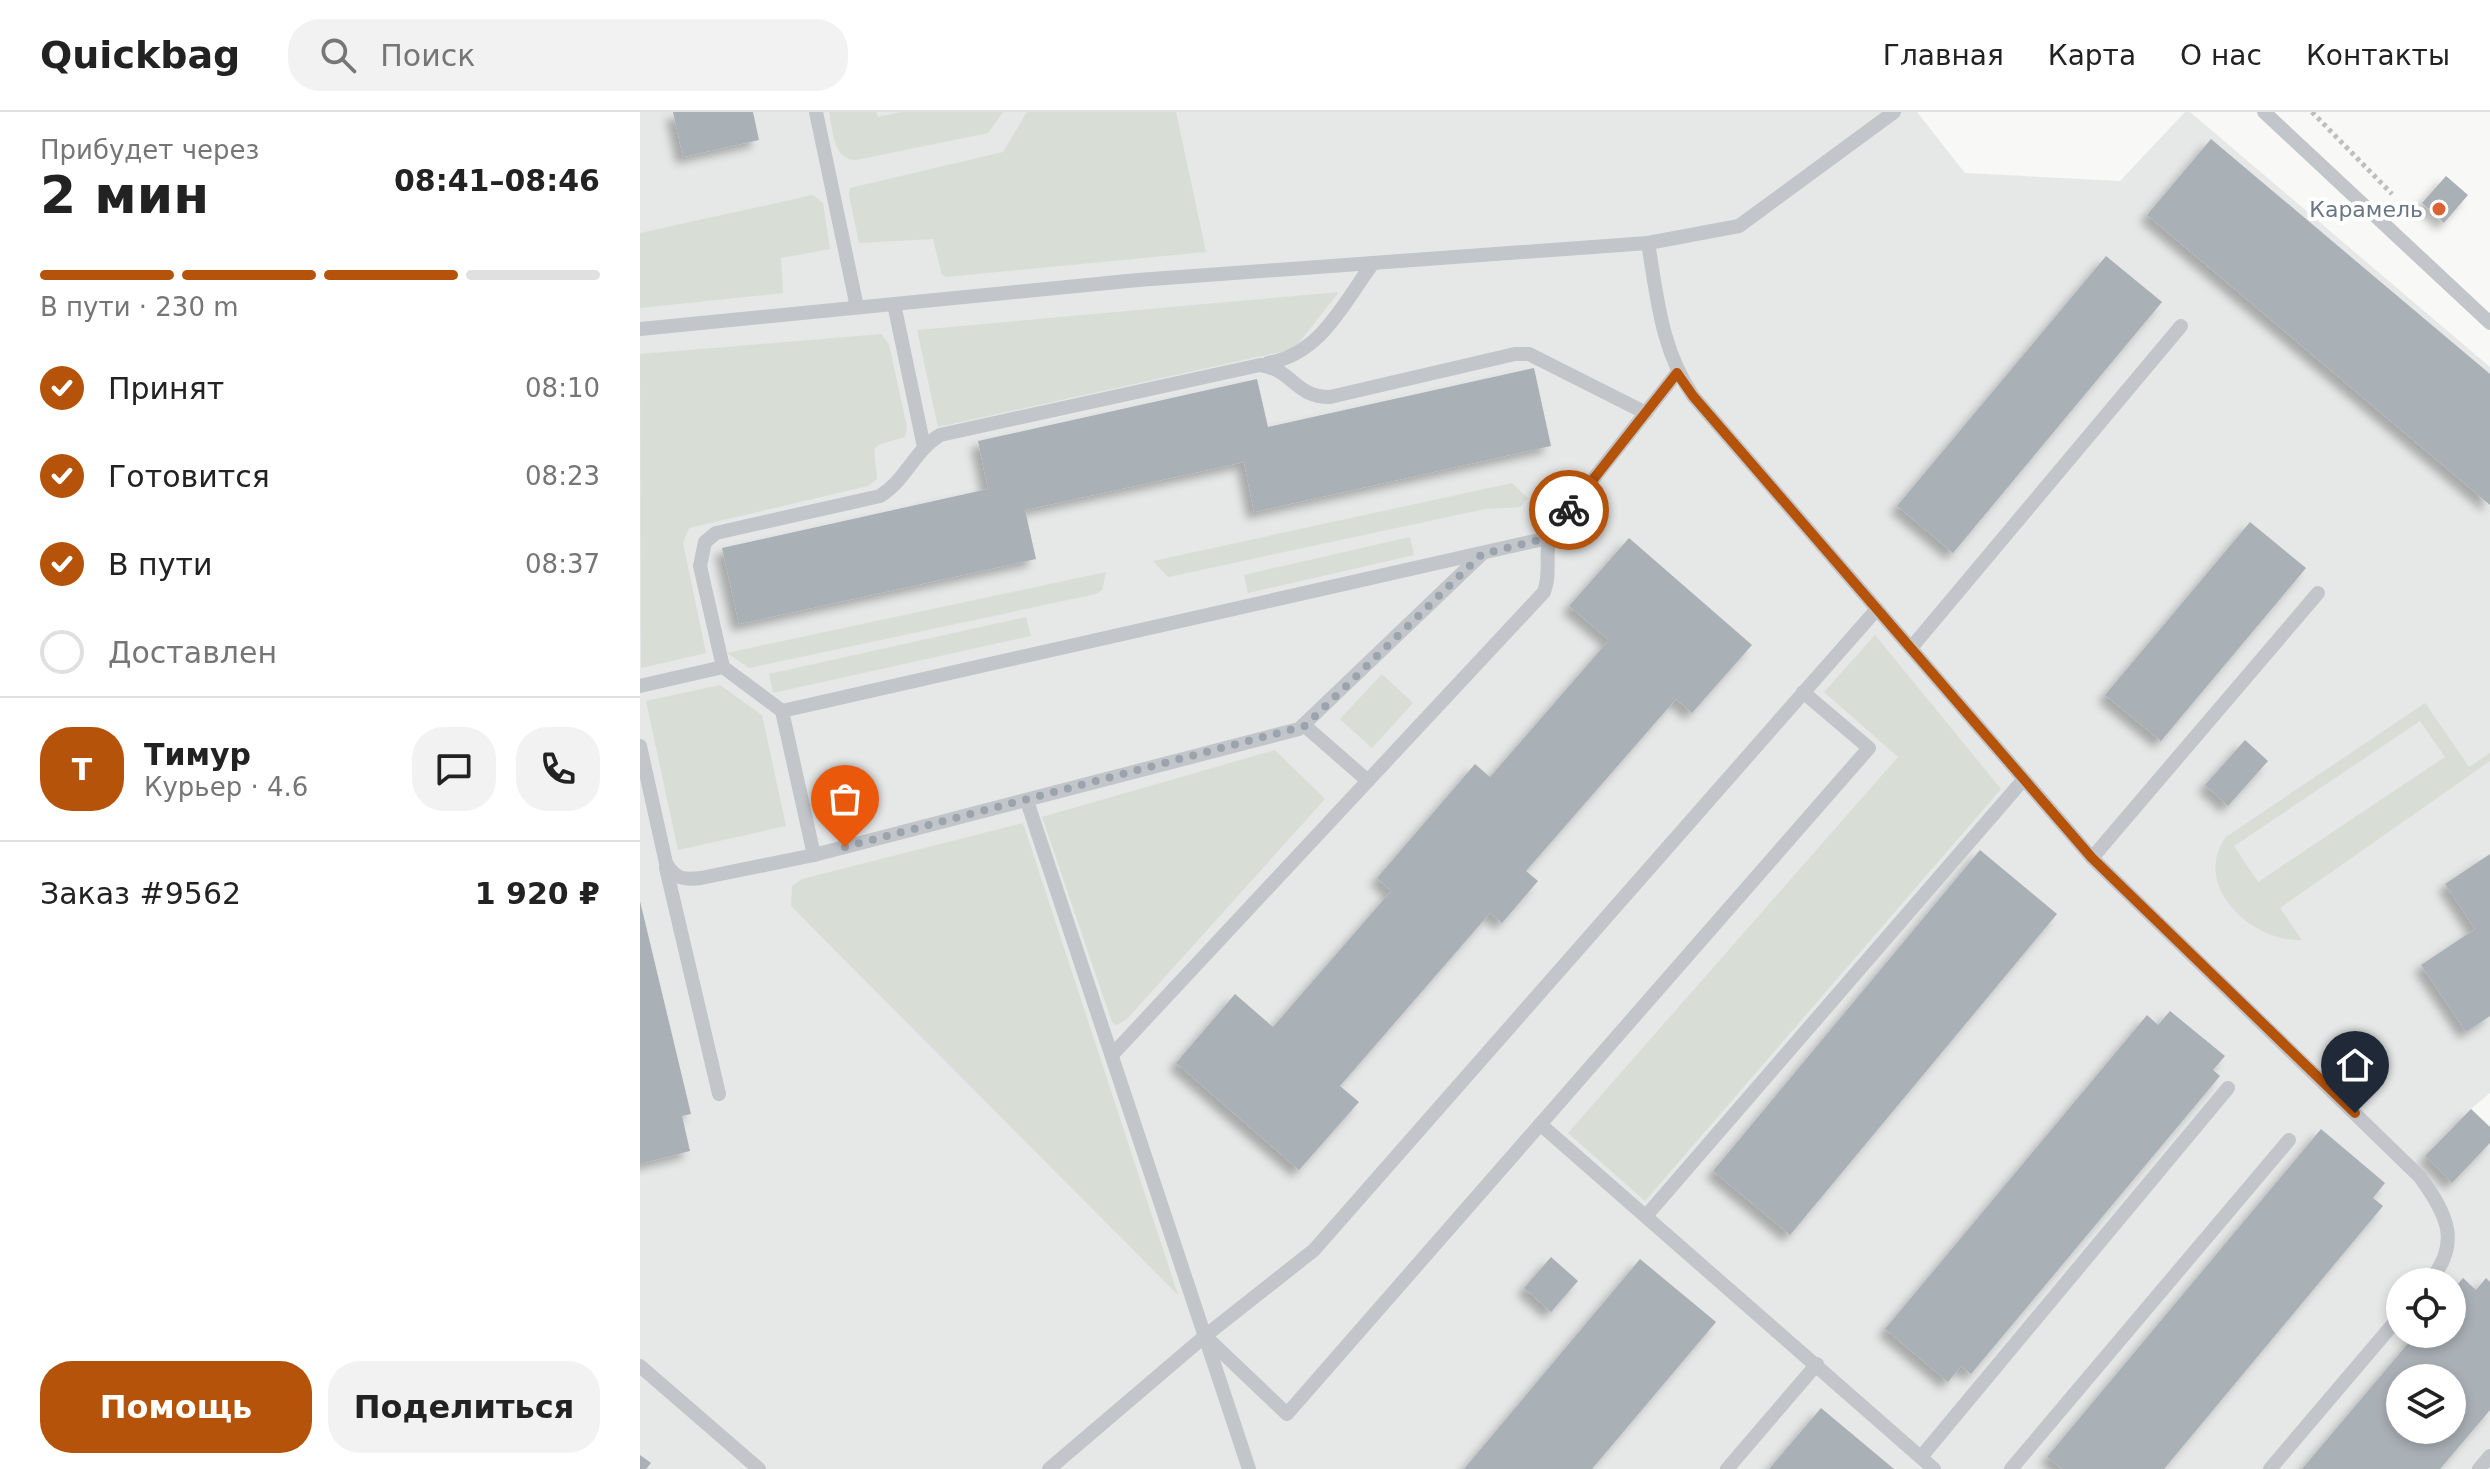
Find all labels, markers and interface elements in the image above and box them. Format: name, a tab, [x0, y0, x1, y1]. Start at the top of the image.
search box	[288, 19, 848, 91]
text: Quickbag	[40, 33, 240, 77]
icon: search	[316, 33, 360, 77]
text: Поиск	[380, 38, 475, 73]
text: Главная	[1883, 39, 2004, 72]
text: Карта	[2048, 39, 2136, 72]
text: О нас	[2180, 39, 2262, 72]
text: Контакты	[2306, 39, 2450, 72]
text: Прибудет через	[40, 135, 259, 165]
text: 08:41–08:46	[394, 163, 600, 198]
text: 2 мин	[40, 165, 209, 225]
place label: Карамель	[2309, 197, 2423, 222]
marker: Карамель	[2430, 200, 2448, 218]
text: В пути · 230 m	[40, 292, 239, 322]
icon: check	[40, 366, 84, 410]
text: Принят	[108, 371, 224, 406]
text: 08:10	[525, 373, 600, 403]
icon: check	[40, 454, 84, 498]
text: Готовится	[108, 459, 270, 494]
text: 08:23	[525, 461, 600, 491]
courier	[1529, 470, 1609, 550]
icon: bike	[1547, 488, 1591, 532]
icon: check	[40, 542, 84, 586]
text: В пути	[108, 547, 212, 582]
text: 08:37	[525, 549, 600, 579]
text: Доставлен	[108, 635, 277, 670]
button: chat	[412, 727, 496, 811]
button: phone	[516, 727, 600, 811]
text: Тимур	[144, 737, 251, 772]
text: Т	[72, 752, 92, 787]
pin	[811, 765, 879, 847]
text: Курьер · 4.6	[144, 772, 308, 802]
icon: bag	[823, 777, 867, 821]
text: Заказ #9562	[40, 876, 241, 911]
text: 1 920 ₽	[475, 876, 600, 911]
pin	[2321, 1031, 2389, 1113]
icon: home	[2333, 1043, 2377, 1087]
map controls	[2386, 1268, 2466, 1444]
button: locate	[2386, 1268, 2466, 1348]
button: Помощь	[40, 1361, 312, 1453]
button: Поделиться	[328, 1361, 600, 1453]
button: layers	[2386, 1364, 2466, 1444]

